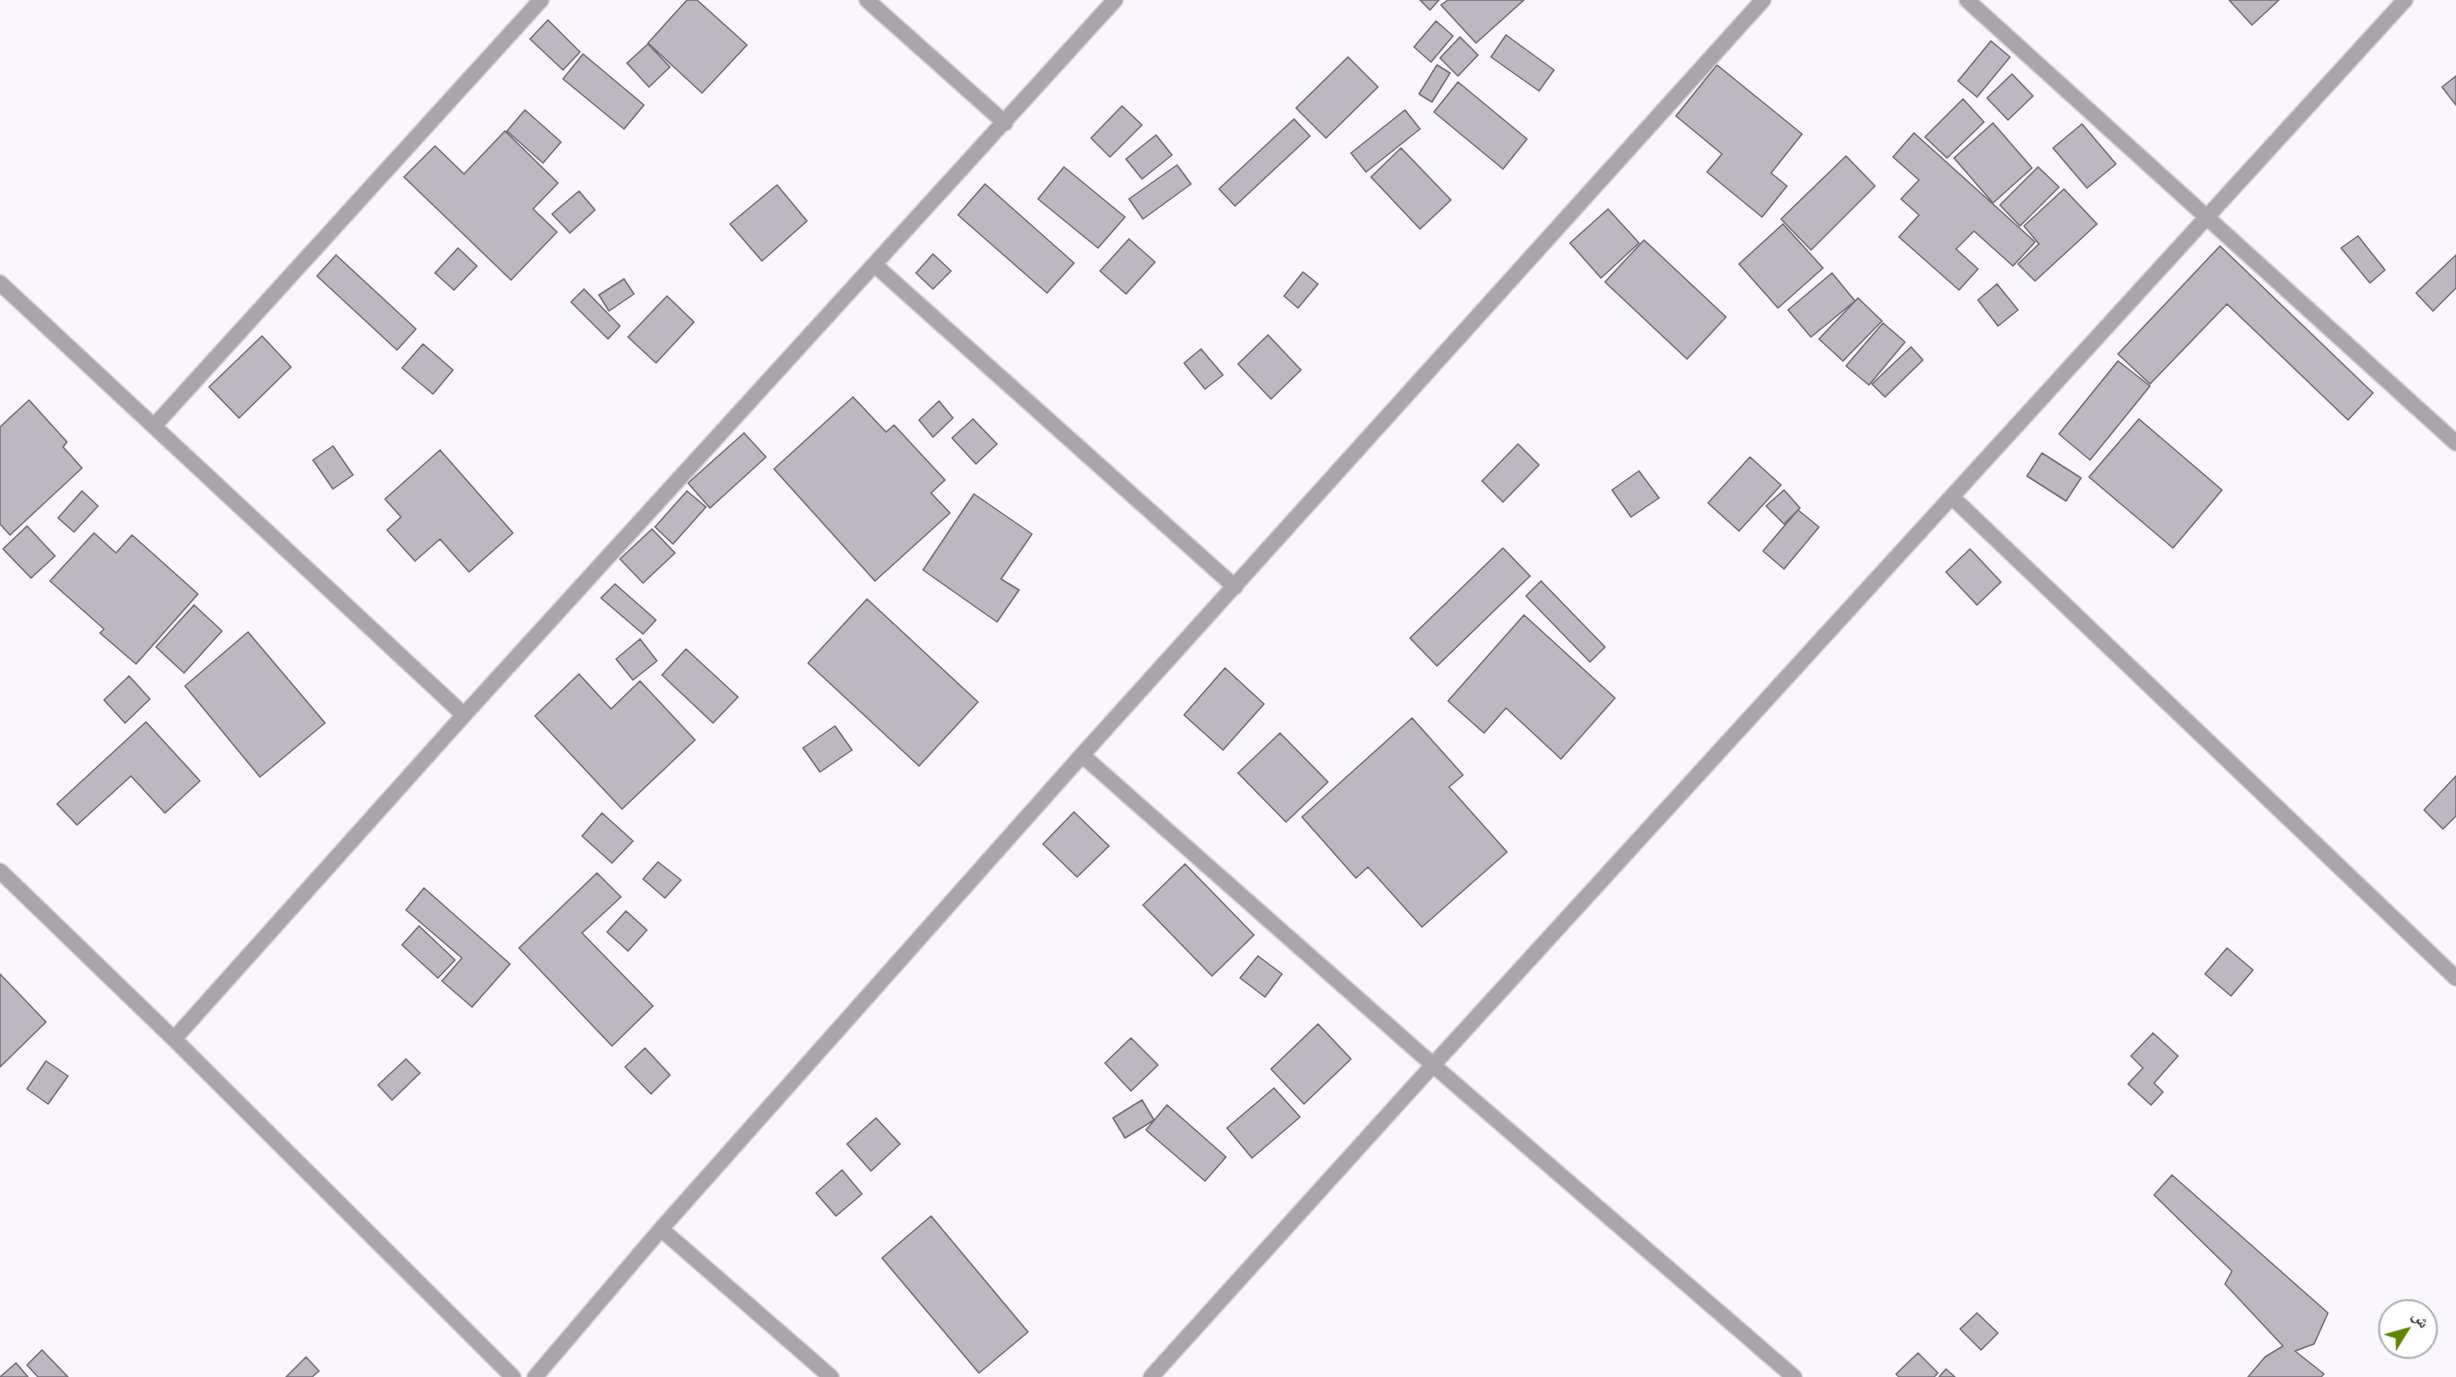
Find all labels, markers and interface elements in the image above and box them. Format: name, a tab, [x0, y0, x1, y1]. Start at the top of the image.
north arrow	[2378, 1299, 2438, 1359]
text: ش	[2408, 1306, 2435, 1332]

